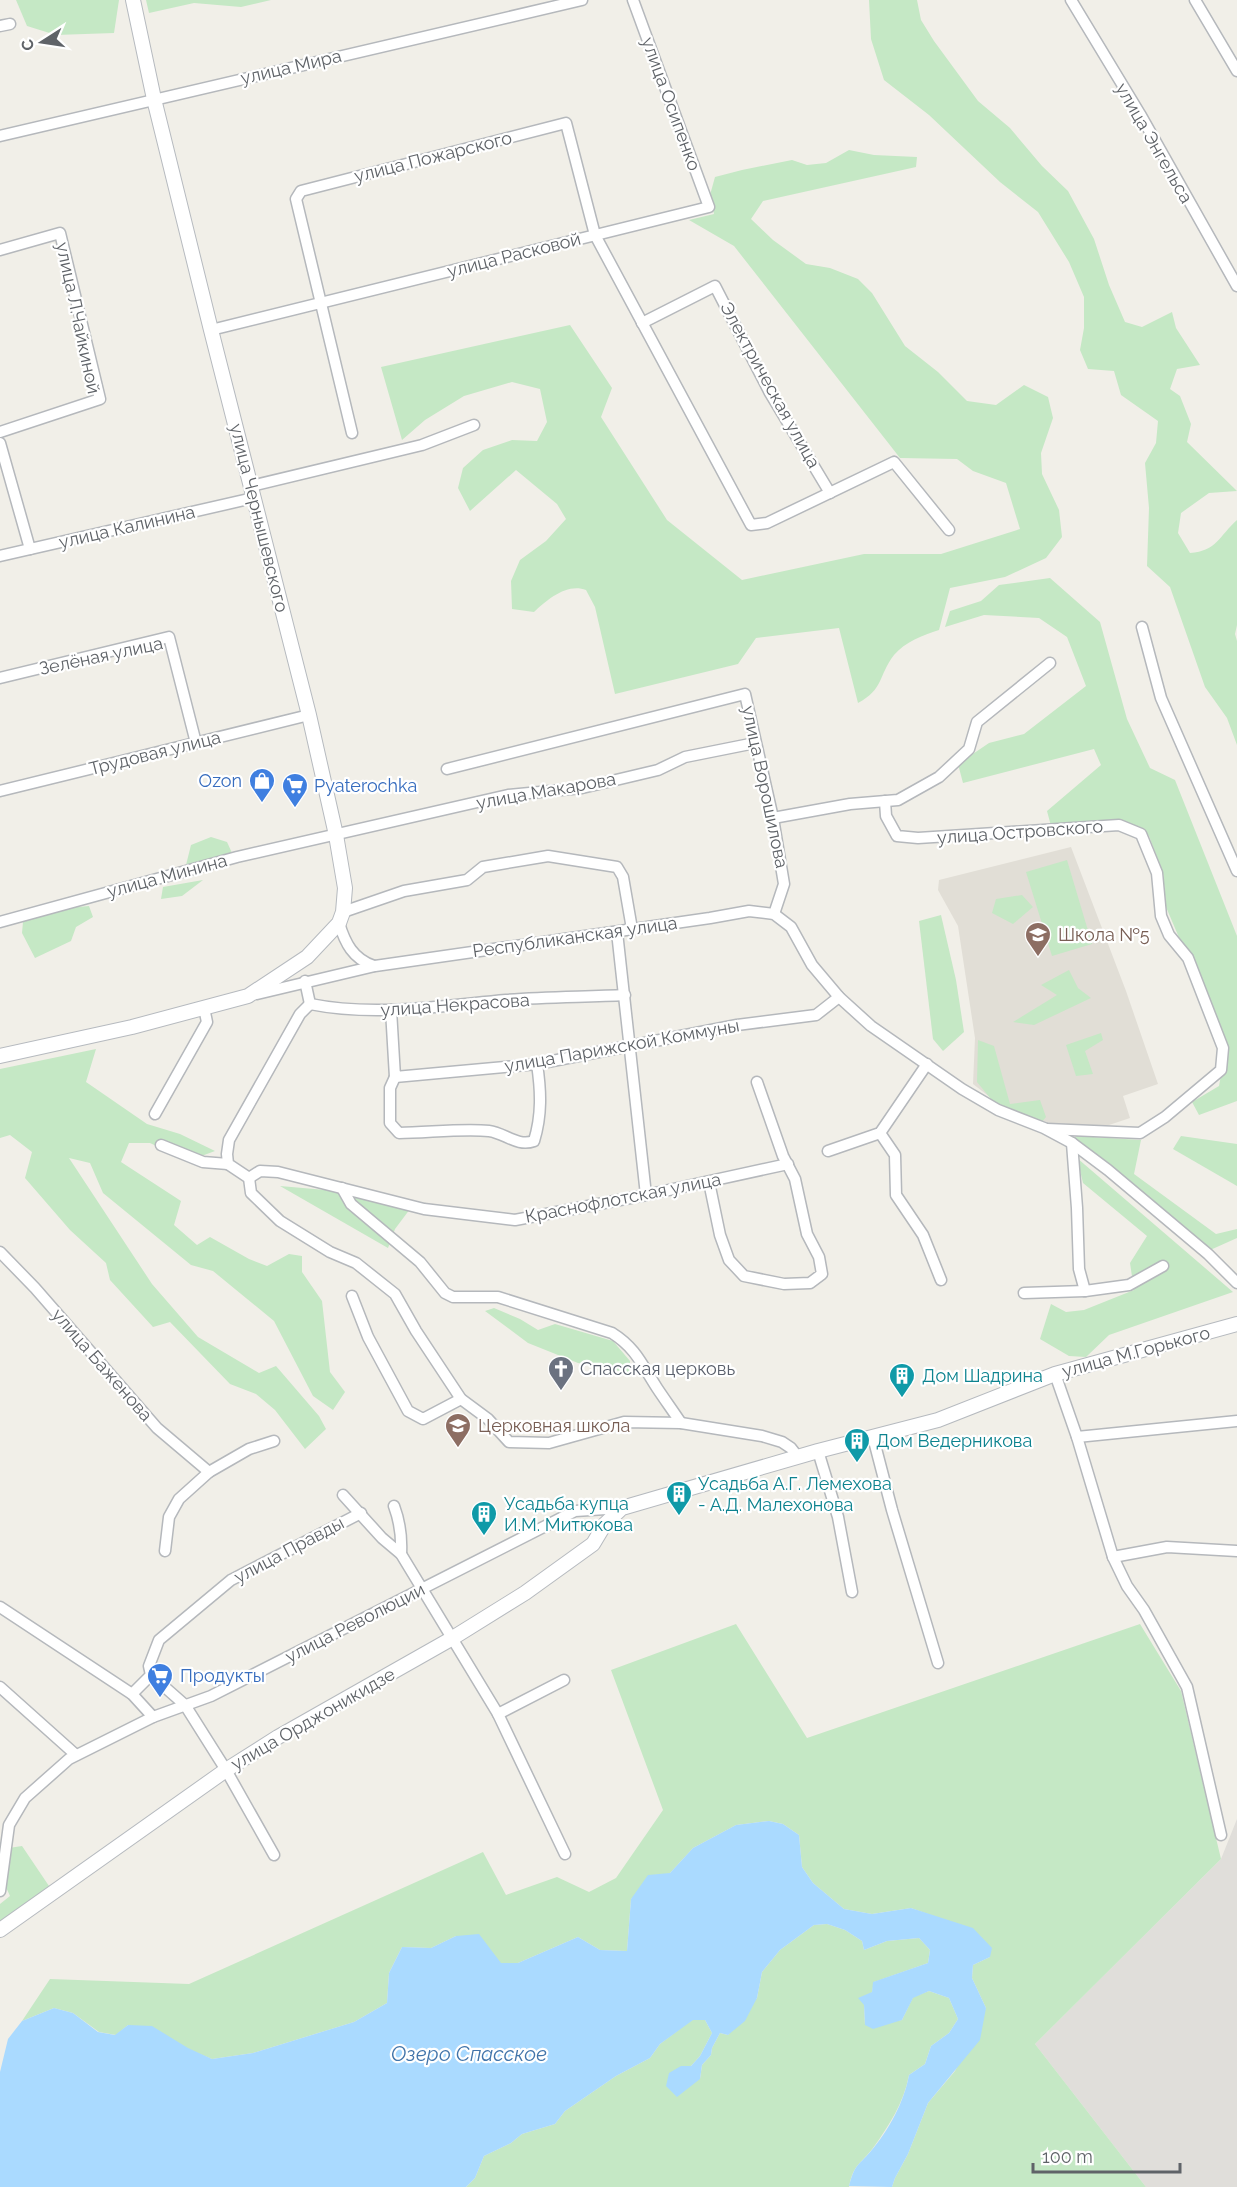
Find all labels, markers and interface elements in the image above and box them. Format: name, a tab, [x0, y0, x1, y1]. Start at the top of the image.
north arrow	[12, 12, 72, 72]
street label: улица Осипенко	[638, 34, 705, 174]
text: С	[17, 38, 38, 52]
street label: улица Мира	[238, 45, 343, 88]
street label: улица Энгельса	[1111, 79, 1197, 207]
street label: улица Пожарского	[352, 127, 514, 186]
street label: улица Расковой	[445, 228, 583, 281]
street label: улица Л.Чайкиной	[52, 240, 105, 396]
street label: Электрическая улица	[716, 298, 825, 471]
street label: улица Чернышевского	[226, 421, 293, 615]
street label: улица Калинина	[57, 501, 197, 552]
street label: Зелёная улица	[37, 632, 165, 679]
street label: улица Ворошилова	[738, 704, 793, 870]
street label: Трудовая улица	[87, 726, 223, 779]
shop icon: Ozon	[247, 766, 277, 804]
street label: улица Макарова	[474, 768, 617, 813]
place label: Ozon	[199, 770, 242, 791]
supermarket icon: Pyaterochka	[280, 771, 310, 809]
place label: Pyaterochka	[314, 775, 417, 796]
street label: улица Островского	[936, 815, 1104, 848]
street label: улица Минина	[105, 849, 229, 902]
street label: Республиканская улица	[471, 912, 679, 961]
school or university icon: Школа №5	[1023, 920, 1053, 958]
place label: Школа №5	[1058, 924, 1150, 945]
street label: улица Некрасова	[380, 989, 530, 1020]
street label: улица Парижской Коммуны	[503, 1014, 741, 1077]
street label: Краснофлотская улица	[523, 1168, 723, 1227]
street label: улица Баженова	[48, 1304, 157, 1425]
street label: улица М.Горького	[1060, 1322, 1212, 1381]
church icon: Спасская церковь	[546, 1354, 576, 1392]
place label: Спасская церковь	[580, 1358, 735, 1379]
building icon: Дом Шадрина	[887, 1361, 917, 1399]
place label: Дом Шадрина	[922, 1365, 1043, 1386]
school or university icon: Церковная школа	[443, 1411, 473, 1449]
place label: Церковная школа	[478, 1415, 630, 1436]
building icon: Дом Ведерникова	[842, 1426, 872, 1464]
place label: Дом Ведерникова	[876, 1430, 1032, 1451]
place label: Усадьба А.Г. Лемехова - А.Д. Малехонова	[698, 1473, 892, 1515]
building icon: Усадьба А.Г. Лемехова - А.Д. Малехонова	[664, 1479, 694, 1517]
place label: Усадьба купца И.М. Митюкова	[504, 1493, 633, 1535]
building icon: Усадьба купца И.М. Митюкова	[469, 1499, 499, 1537]
street label: улица Правды	[230, 1512, 347, 1587]
street label: улица Революции	[282, 1578, 428, 1667]
supermarket icon: Продукты	[145, 1661, 175, 1699]
street label: улица Орджоникидзе	[227, 1663, 399, 1774]
place label: Продукты	[180, 1665, 265, 1686]
water label: Озеро Спасское	[391, 2042, 547, 2066]
scale bar	[1033, 2136, 1180, 2174]
text: 100 m	[1042, 2146, 1093, 2167]

